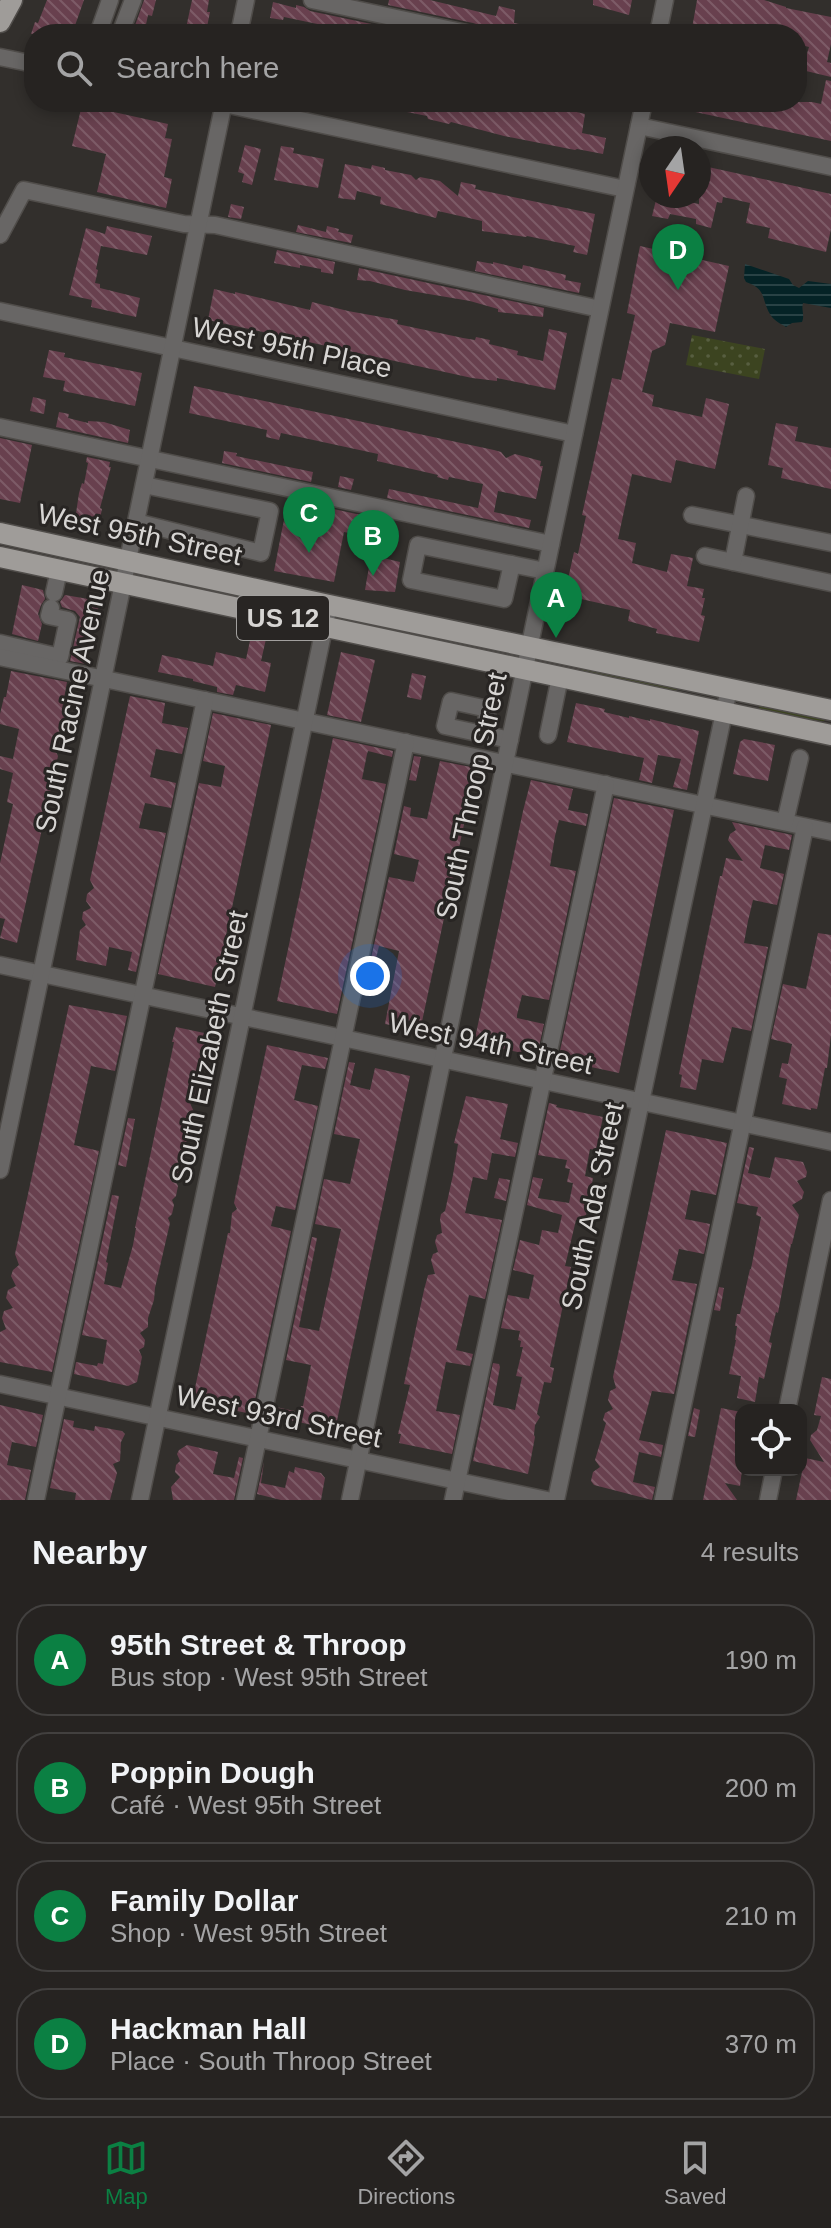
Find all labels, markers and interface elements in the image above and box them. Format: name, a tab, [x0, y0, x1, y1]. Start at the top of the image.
search box	[24, 24, 807, 112]
icon: search	[52, 46, 96, 90]
text: Search here	[116, 51, 279, 84]
north arrow	[639, 136, 711, 208]
pin: D	[652, 224, 704, 290]
street label: West 95th Place	[189, 311, 395, 384]
pin: C	[283, 487, 335, 553]
street label: West 95th Street	[35, 498, 245, 571]
pin: B	[347, 510, 399, 576]
street label: South Racine Avenue	[29, 566, 116, 836]
pin: A	[530, 572, 582, 638]
road number: US 12	[237, 596, 329, 640]
street label: South Throop Street	[430, 670, 513, 922]
street label: South Elizabeth Street	[165, 907, 254, 1187]
your location	[350, 956, 390, 996]
street label: West 94th Street	[386, 1007, 596, 1080]
street label: South Ada Street	[555, 1099, 630, 1313]
street label: West 93rd Street	[173, 1380, 385, 1453]
map controls	[735, 1404, 807, 1476]
button: locate	[735, 1404, 807, 1476]
text: Nearby	[32, 1533, 147, 1571]
text: 4 results	[701, 1537, 799, 1567]
text: 95th Street & Throop	[110, 1628, 407, 1661]
text: A	[51, 1645, 69, 1675]
text: 190 m	[725, 1645, 797, 1675]
text: Bus stop · West 95th Street	[110, 1662, 427, 1692]
text: Poppin Dough	[110, 1756, 315, 1789]
text: B	[51, 1773, 69, 1803]
text: 200 m	[725, 1773, 797, 1803]
text: Café · West 95th Street	[110, 1790, 381, 1820]
text: Family Dollar	[110, 1884, 298, 1917]
text: C	[51, 1901, 69, 1931]
text: 210 m	[725, 1901, 797, 1931]
text: Shop · West 95th Street	[110, 1918, 387, 1948]
text: Hackman Hall	[110, 2012, 307, 2045]
text: D	[51, 2029, 69, 2059]
text: 370 m	[725, 2029, 797, 2059]
text: Place · South Throop Street	[110, 2046, 432, 2076]
tab: Map	[104, 2136, 148, 2210]
tab: Directions	[357, 2136, 455, 2210]
tab: Saved	[664, 2136, 727, 2210]

